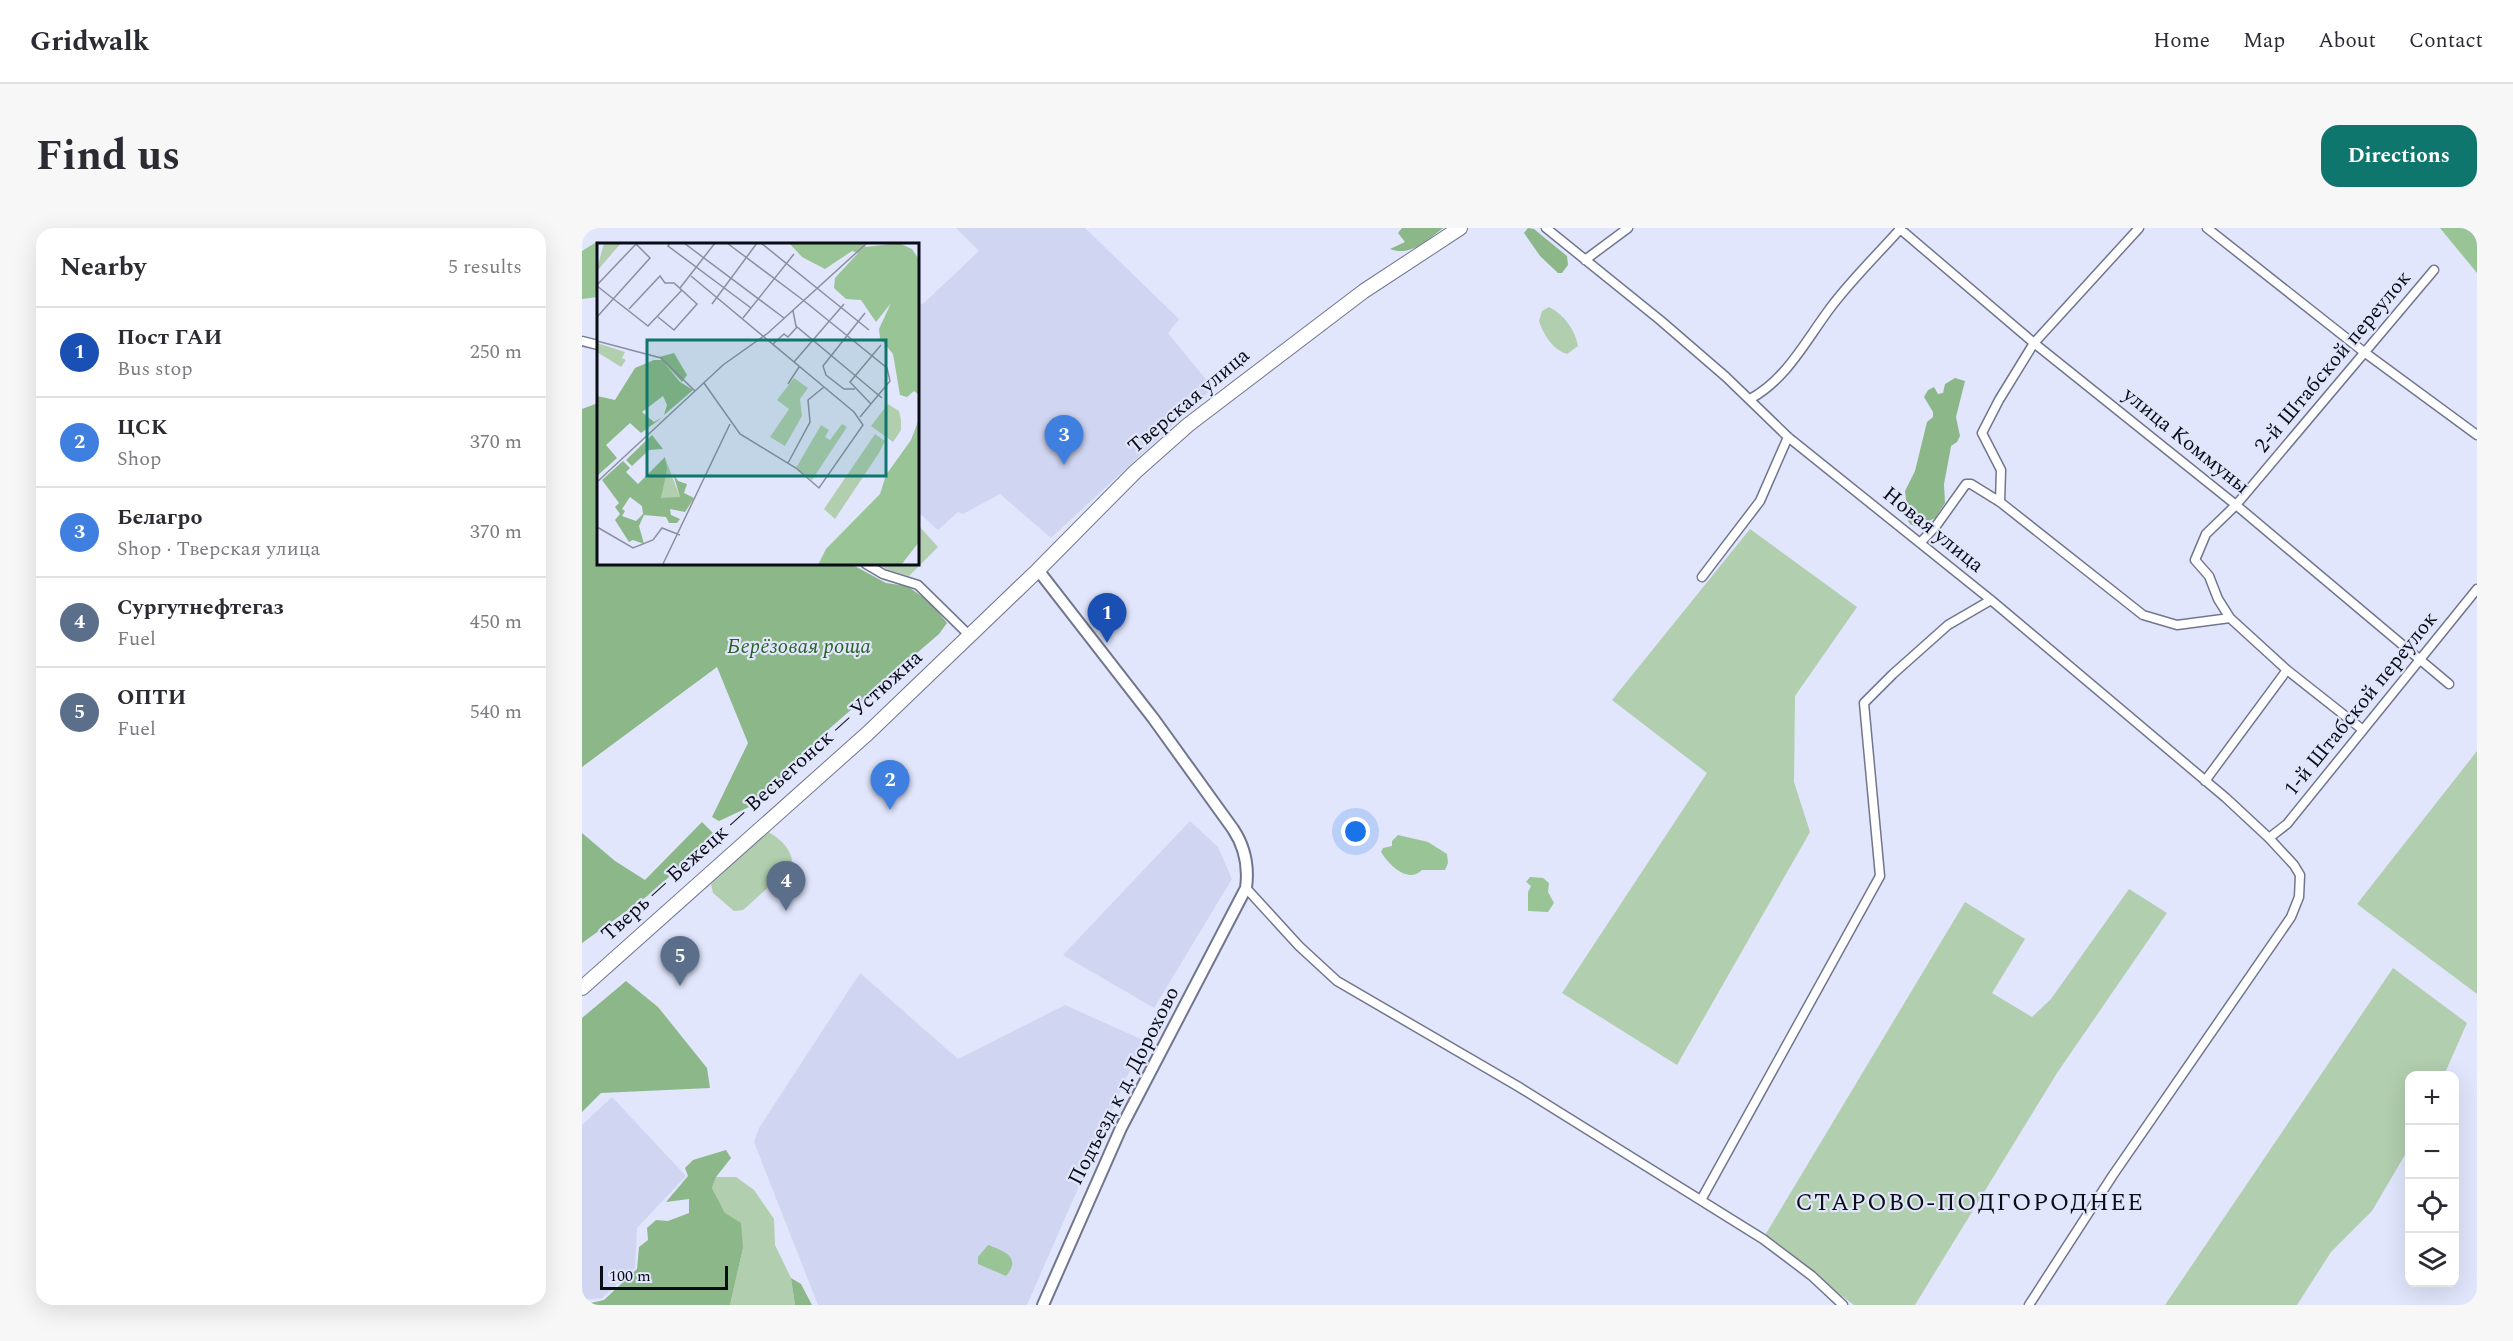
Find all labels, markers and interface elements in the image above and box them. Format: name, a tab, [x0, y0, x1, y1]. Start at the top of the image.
text: Gridwalk	[30, 20, 149, 63]
text: Home	[2153, 25, 2210, 57]
text: Map	[2243, 25, 2285, 57]
text: About	[2318, 25, 2376, 57]
text: Contact	[2409, 25, 2483, 57]
text: Find us	[36, 125, 180, 188]
button: Directions	[2321, 125, 2477, 187]
inset map	[597, 243, 920, 566]
text: Nearby	[60, 247, 146, 287]
text: 5 results	[448, 252, 522, 282]
street label: 2-й Штабской переулок	[2247, 263, 2419, 460]
text: Пост ГАИ	[117, 321, 222, 354]
text: 1	[74, 337, 85, 367]
text: 250 m	[470, 337, 522, 367]
street label: Тверская улица	[1121, 340, 1258, 462]
text: Bus stop	[117, 354, 193, 384]
street label: улица Коммуны	[2115, 379, 2256, 502]
text: ЦСК	[117, 411, 168, 444]
pin: 3	[1044, 416, 1084, 465]
text: 2	[74, 427, 85, 457]
text: 370 m	[470, 427, 522, 457]
text: Shop	[117, 444, 161, 474]
street label: Новая улица	[1875, 479, 1991, 582]
text: Белагро	[117, 501, 202, 534]
text: 3	[74, 517, 85, 547]
text: 370 m	[470, 517, 522, 547]
text: Shop · Тверская улица	[117, 534, 320, 564]
text: Сургутнефтегаз	[117, 591, 284, 624]
pin: 1	[1088, 594, 1126, 643]
street label: 1-й Штабской переулок	[2276, 604, 2446, 803]
text: 4	[74, 607, 85, 637]
text: 450 m	[470, 607, 522, 637]
text: Fuel	[117, 624, 156, 654]
park label: Берёзовая роща	[727, 631, 871, 663]
street label: Тверь — Бежецк — Весьегонск — Устюжна	[594, 642, 931, 950]
text: ОПТИ	[117, 681, 186, 714]
text: 5	[74, 697, 85, 727]
text: 540 m	[470, 697, 522, 727]
text: Fuel	[117, 714, 156, 744]
pin: 2	[870, 760, 910, 810]
your location	[1341, 817, 1370, 846]
pin: 4	[766, 862, 806, 911]
pin: 5	[660, 936, 700, 986]
street label: Подъезд к д. Дорохово	[1060, 981, 1188, 1191]
map controls	[2405, 1071, 2459, 1287]
button: +	[2405, 1071, 2459, 1125]
button: −	[2405, 1125, 2459, 1179]
button: locate	[2405, 1179, 2459, 1233]
district label: СТАРОВО-ПОДГОРОДНЕЕ	[1796, 1185, 2144, 1221]
button: layers	[2405, 1233, 2459, 1287]
scale bar	[600, 1263, 728, 1290]
text: 100 m	[609, 1264, 651, 1288]

